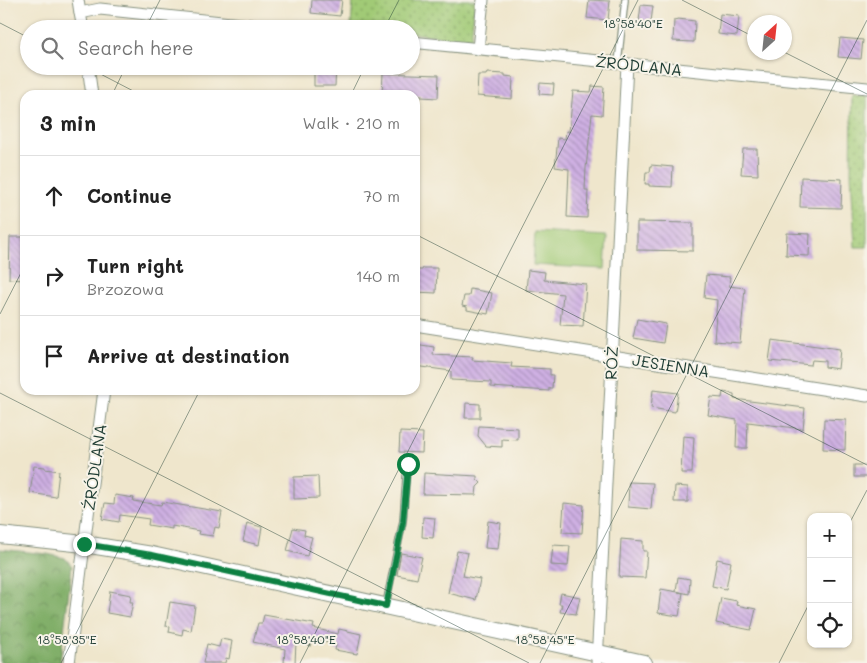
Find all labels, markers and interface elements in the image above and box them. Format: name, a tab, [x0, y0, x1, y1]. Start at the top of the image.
text: 18°58'40"E	[603, 15, 663, 31]
north arrow	[747, 15, 792, 60]
search box	[20, 20, 420, 75]
icon: search	[38, 34, 66, 62]
text: Search here	[78, 35, 194, 60]
street label: ŹRÓDLANA	[595, 50, 683, 80]
text: 3 min	[40, 109, 96, 136]
text: Walk · 210 m	[302, 112, 400, 133]
icon: ahead	[40, 182, 68, 210]
text: Continue	[87, 183, 172, 208]
text: 70 m	[363, 185, 400, 206]
text: Turn right	[87, 253, 184, 278]
icon: right	[40, 262, 68, 290]
text: 140 m	[356, 265, 400, 286]
text: Brzozowa	[87, 278, 164, 299]
icon: arrive	[40, 342, 68, 370]
text: Arrive at destination	[87, 343, 290, 368]
street label: RÓŻ	[600, 345, 622, 380]
street label: JESIENNA	[631, 349, 711, 381]
street label: ŹRÓDLANA	[78, 422, 110, 512]
route start	[397, 453, 420, 476]
map controls	[807, 513, 852, 648]
button: +	[807, 513, 852, 558]
route end	[73, 533, 96, 556]
button: −	[807, 558, 852, 603]
button: locate	[807, 603, 852, 648]
text: 18°58'35"E	[37, 631, 97, 647]
text: 18°58'40"E	[276, 631, 336, 647]
text: 18°58'45"E	[515, 631, 575, 647]

